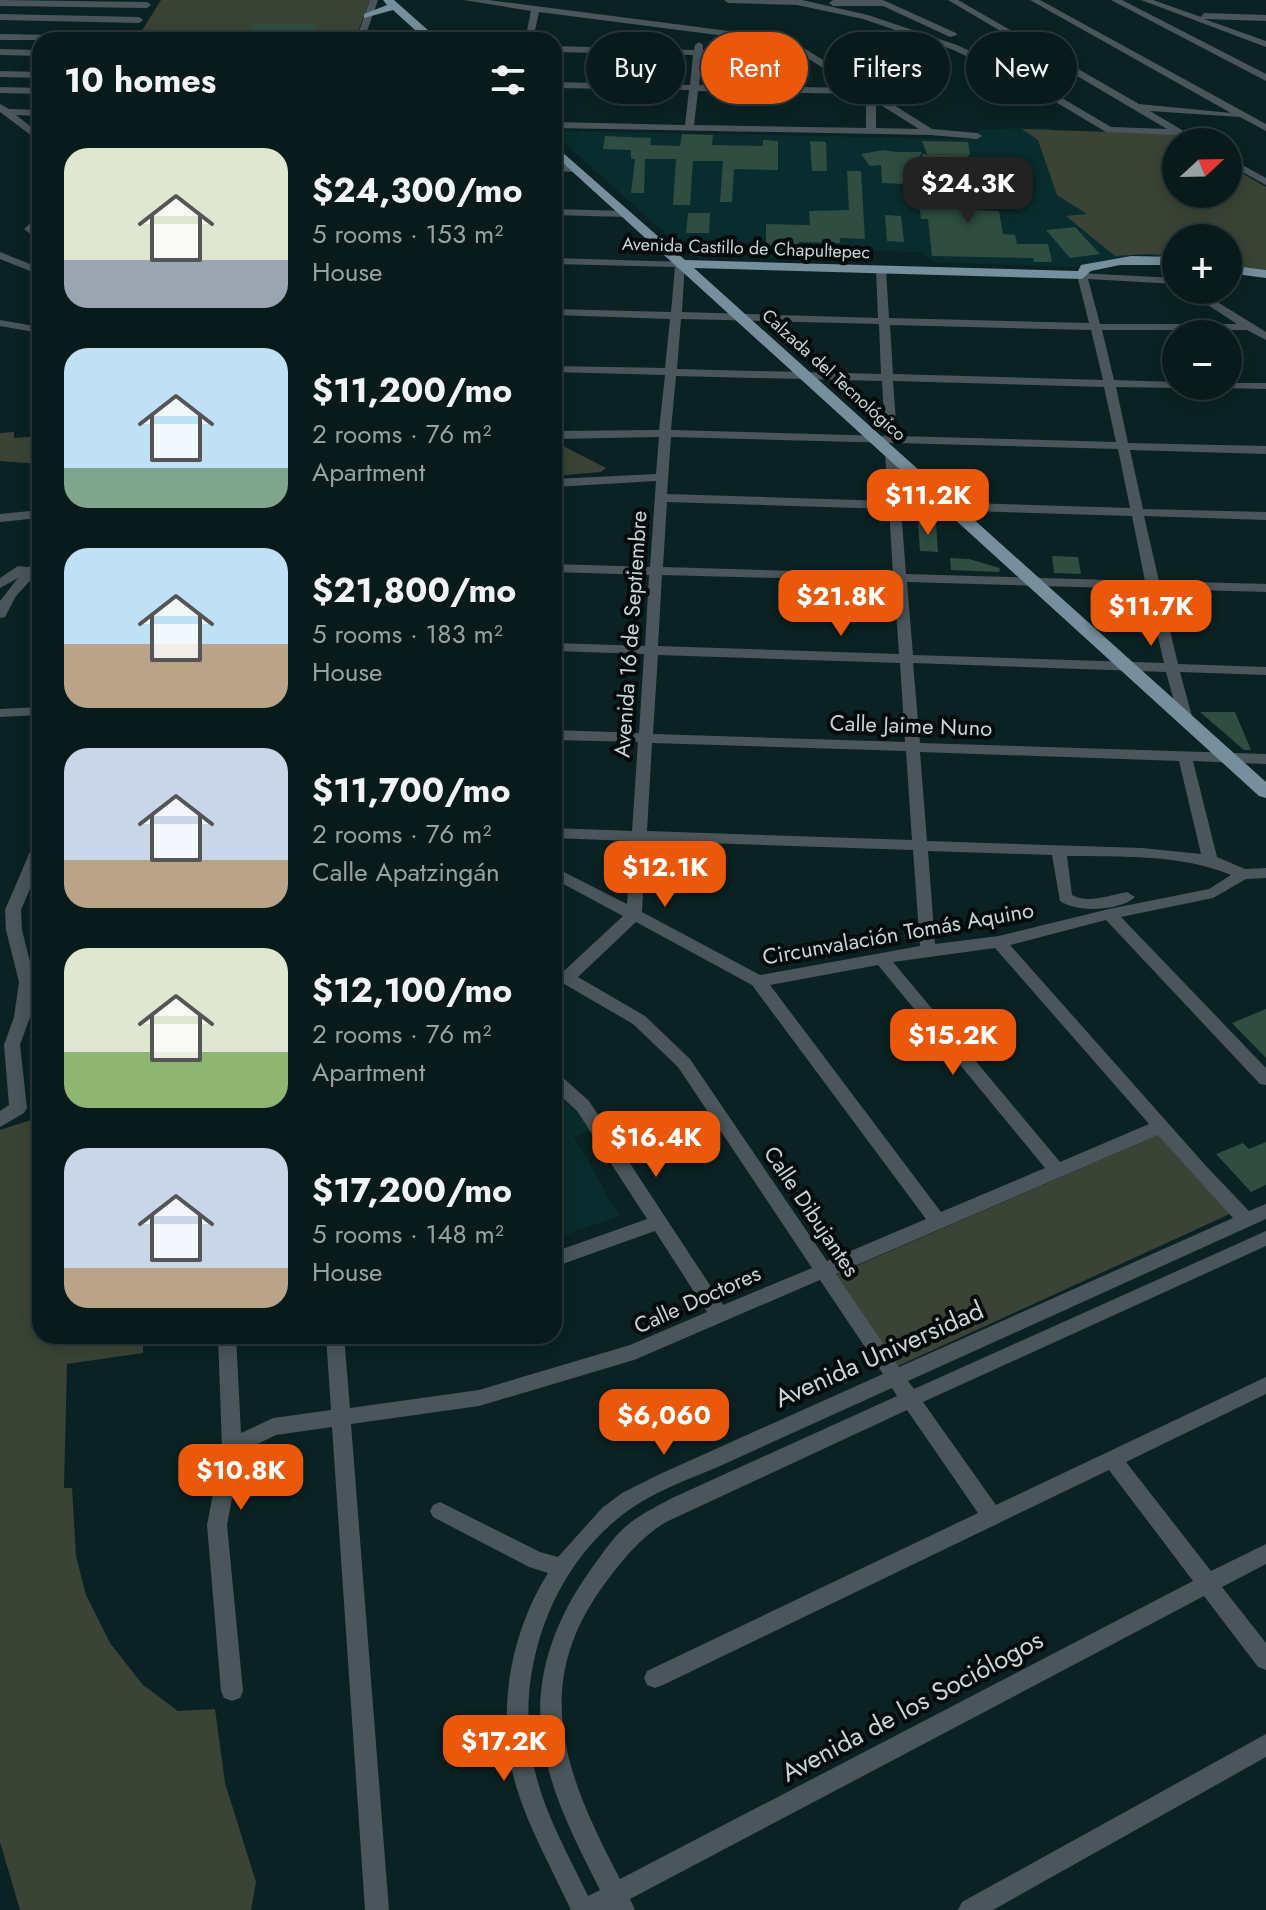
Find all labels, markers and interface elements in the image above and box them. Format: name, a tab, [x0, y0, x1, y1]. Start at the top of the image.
chip: Buy	[586, 32, 685, 104]
chip: Rent	[701, 32, 808, 104]
chip: Filters	[824, 32, 950, 104]
chip: New	[966, 32, 1077, 104]
text: 10 homes	[64, 56, 216, 105]
icon: filters	[486, 58, 530, 102]
north arrow	[1162, 128, 1242, 208]
map controls	[1162, 128, 1242, 400]
pin: $24.3K	[903, 157, 1033, 225]
text: $24.3K	[921, 164, 1015, 202]
text: $24,300/mo	[312, 166, 523, 215]
icon: home	[128, 180, 224, 276]
text: 5 rooms · 153 m²	[312, 215, 503, 253]
button: +	[1162, 224, 1242, 304]
street label: Avenida Castillo de Chapultepec	[622, 231, 870, 265]
text: House	[312, 253, 382, 291]
street label: Calzada del Tecnológico	[756, 303, 912, 447]
button: −	[1162, 320, 1242, 400]
text: $11,200/mo	[312, 366, 512, 415]
icon: home	[128, 380, 224, 476]
text: 2 rooms · 76 m²	[312, 415, 491, 453]
text: Apartment	[312, 453, 425, 491]
pin: $11.2K	[863, 469, 993, 537]
text: $11.2K	[885, 476, 971, 514]
street label: Avenida 16 de Septiembre	[605, 510, 655, 758]
text: $21,800/mo	[312, 566, 516, 615]
pin: $21.8K	[776, 570, 906, 638]
text: $21.8K	[796, 577, 886, 615]
icon: home	[128, 580, 224, 676]
pin: $11.7K	[1086, 580, 1216, 648]
text: $11.7K	[1109, 587, 1193, 625]
text: 5 rooms · 183 m²	[312, 615, 503, 653]
text: House	[312, 653, 382, 691]
street label: Calle Jaime Nuno	[829, 706, 993, 744]
text: $11,700/mo	[312, 766, 511, 815]
icon: home	[128, 780, 224, 876]
text: 2 rooms · 76 m²	[312, 815, 491, 853]
pin: $12.1K	[600, 841, 730, 909]
text: $12.1K	[622, 848, 708, 886]
text: Calle Apatzingán	[312, 853, 500, 891]
street label: Circunvalación Tomás Aquino	[760, 893, 1036, 973]
text: $12,100/mo	[312, 966, 512, 1015]
icon: home	[128, 980, 224, 1076]
pin: $15.2K	[888, 1009, 1018, 1077]
text: 2 rooms · 76 m²	[312, 1015, 491, 1053]
text: $15.2K	[908, 1016, 998, 1054]
text: Apartment	[312, 1053, 425, 1091]
pin: $16.4K	[591, 1111, 721, 1179]
text: $16.4K	[610, 1118, 702, 1156]
street label: Calle Dibujantes	[756, 1139, 868, 1283]
text: $17,200/mo	[312, 1166, 512, 1215]
icon: home	[128, 1180, 224, 1276]
text: 5 rooms · 148 m²	[312, 1215, 504, 1253]
text: House	[312, 1253, 382, 1291]
street label: Calle Doctores	[628, 1257, 766, 1341]
street label: Avenida Universidad	[768, 1291, 990, 1417]
pin: $6,060	[599, 1389, 729, 1457]
text: $6,060	[617, 1396, 711, 1434]
pin: $10.8K	[176, 1444, 306, 1512]
text: $10.8K	[196, 1451, 286, 1489]
street label: Avenida de los Sociólogos	[774, 1621, 1050, 1791]
pin: $17.2K	[439, 1715, 569, 1783]
text: $17.2K	[461, 1722, 547, 1760]

